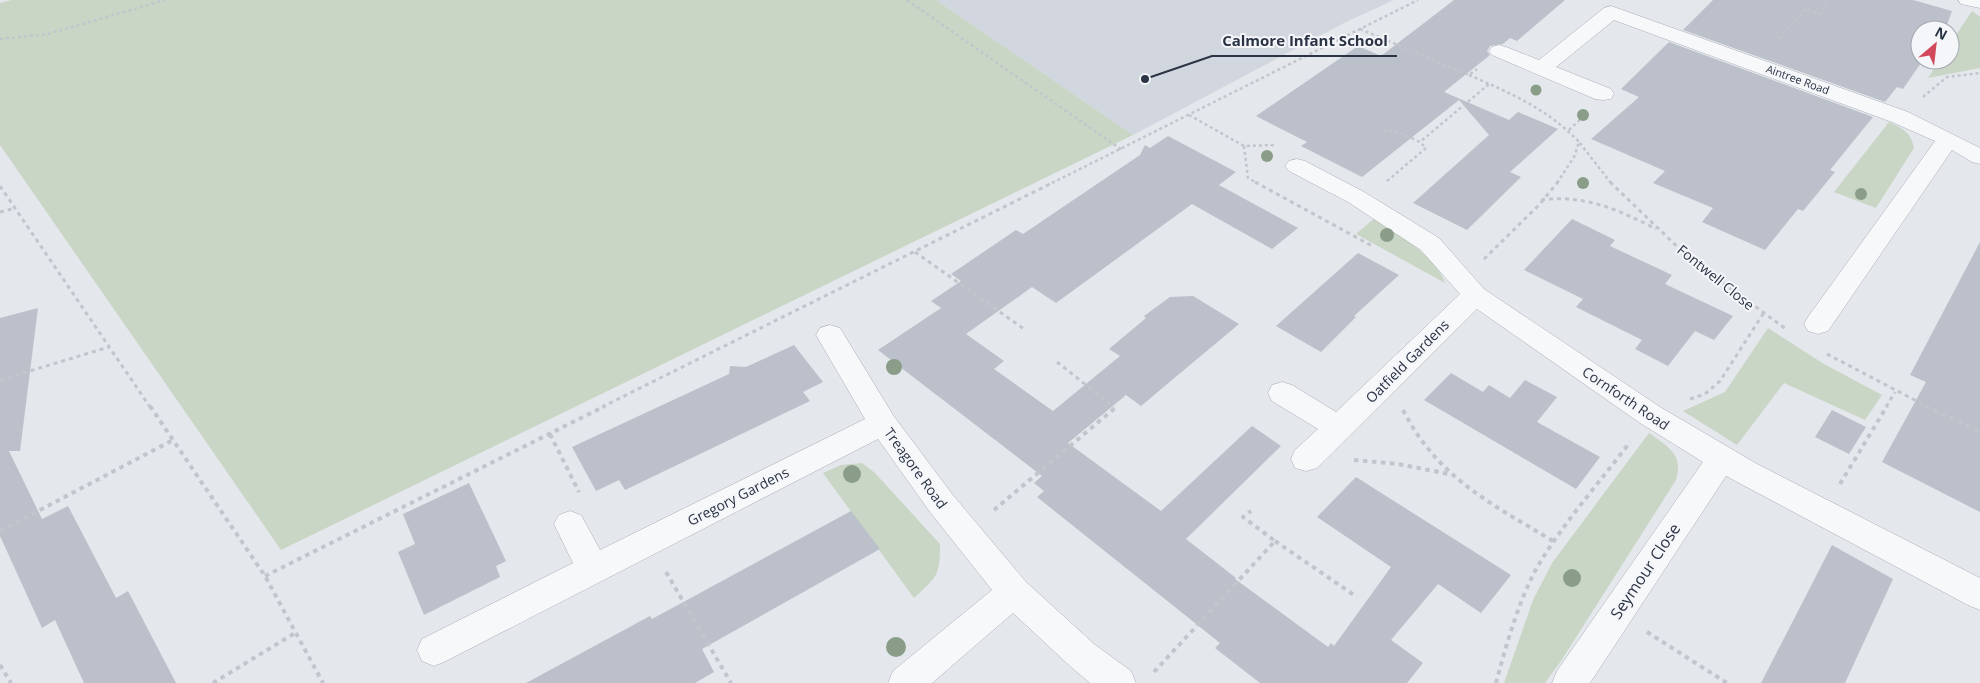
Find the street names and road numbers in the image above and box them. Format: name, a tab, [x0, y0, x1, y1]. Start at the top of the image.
street label: Aintree Road	[1764, 61, 1832, 97]
street label: Fontwell Close	[1674, 240, 1759, 314]
street label: Oatfield Gardens	[1361, 315, 1453, 407]
street label: Cornforth Road	[1579, 362, 1673, 434]
street label: Treagore Road	[880, 424, 952, 512]
street label: Gregory Gardens	[684, 462, 792, 530]
street label: Seymour Close	[1605, 519, 1685, 623]

